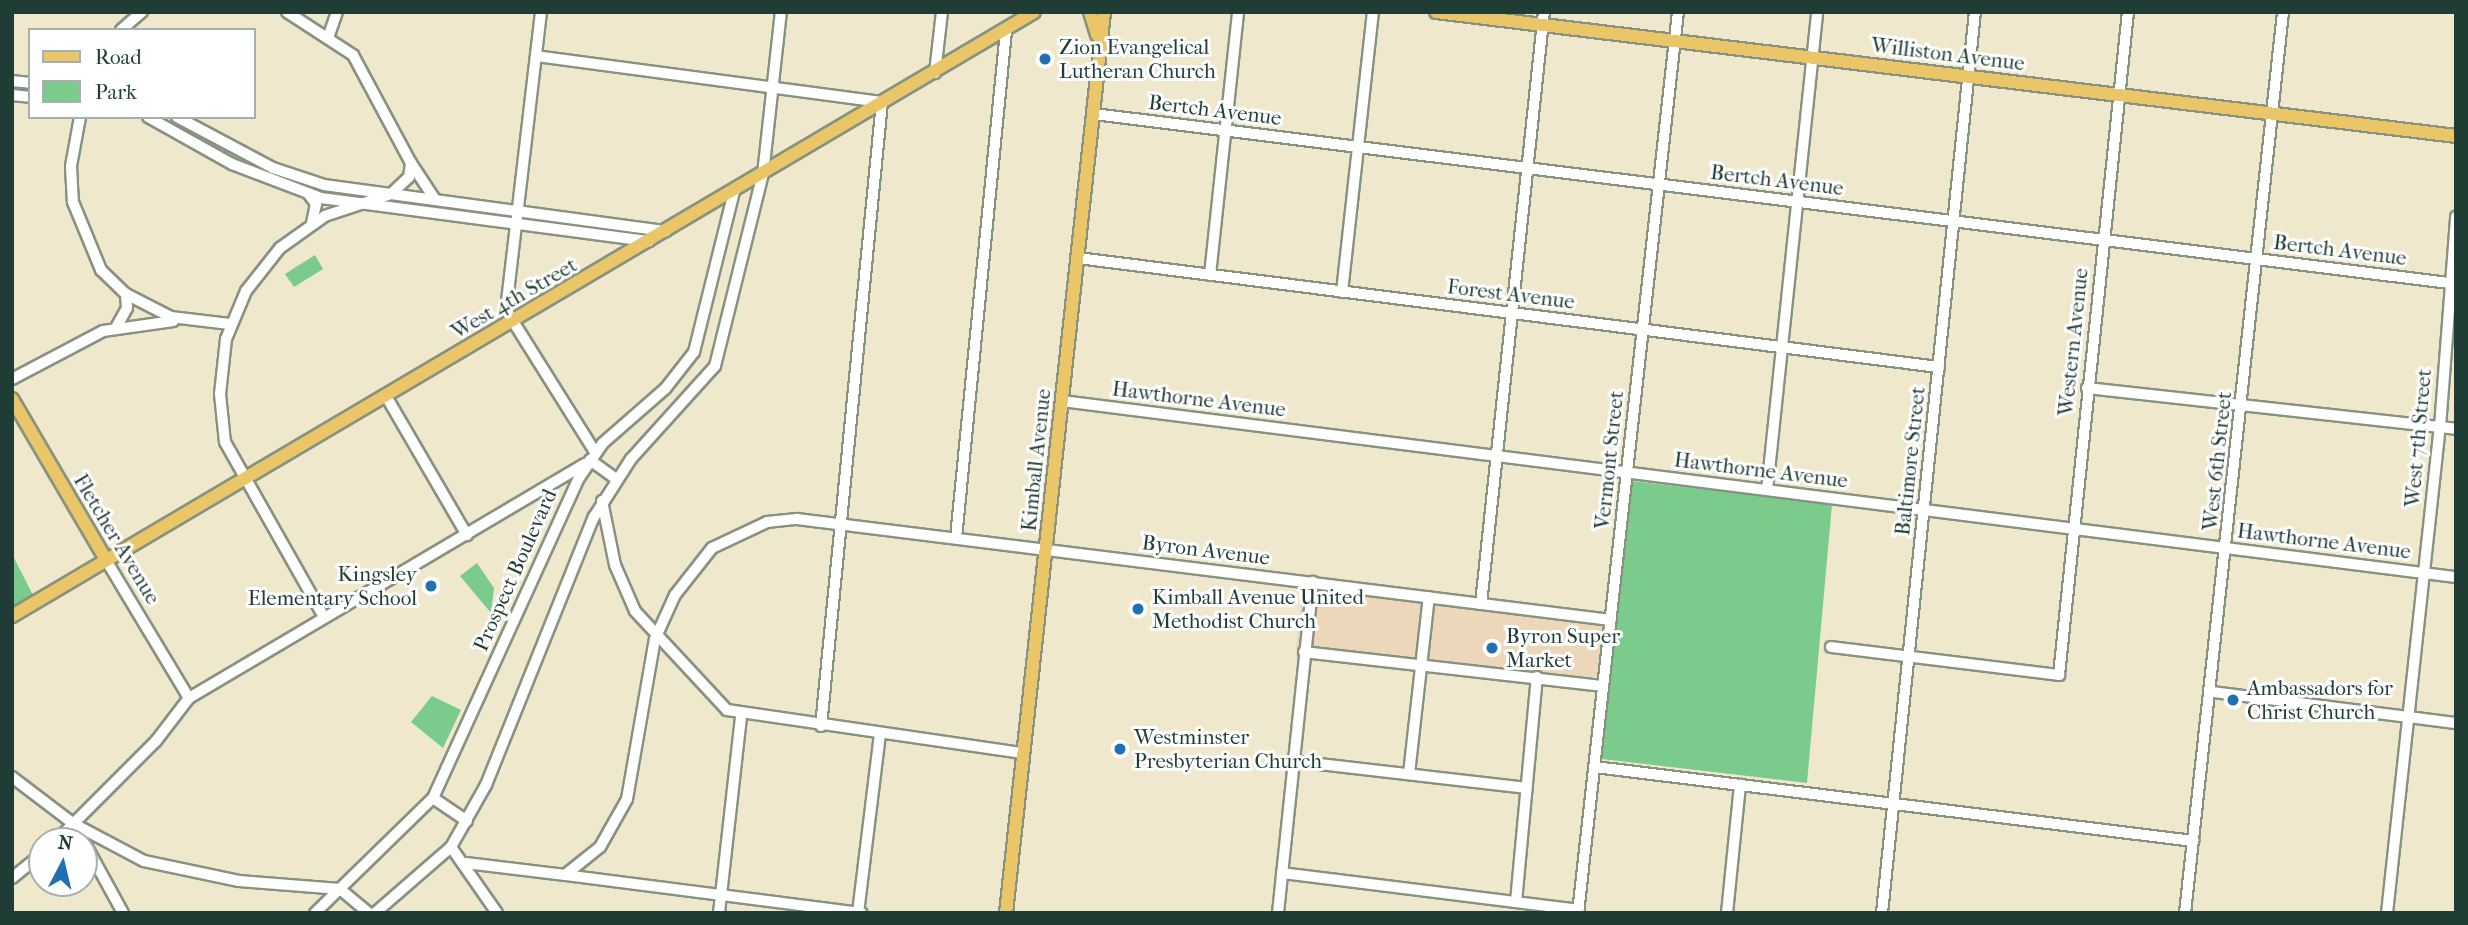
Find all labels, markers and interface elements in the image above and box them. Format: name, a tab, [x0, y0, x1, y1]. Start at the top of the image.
legend	[28, 28, 256, 119]
street label: Williston Avenue	[1870, 32, 2026, 76]
place label: Zion Evangelical Lutheran Church	[1059, 34, 1216, 84]
text: Road	[95, 45, 142, 69]
marker: Zion Evangelical Lutheran Church	[1037, 51, 1053, 67]
text: Park	[95, 80, 137, 104]
street label: Bertch Avenue	[1147, 89, 1283, 131]
street label: Bertch Avenue	[1709, 159, 1845, 201]
street label: Bertch Avenue	[2272, 229, 2408, 271]
street label: West 4th Street	[447, 252, 581, 344]
street label: Western Avenue	[2053, 267, 2093, 417]
street label: Forest Avenue	[1446, 274, 1576, 314]
street label: West 7th Street	[2399, 368, 2437, 508]
street label: Hawthorne Avenue	[1111, 376, 1287, 422]
street label: Baltimore Street	[1890, 385, 1930, 537]
street label: Kimball Avenue	[1016, 387, 1056, 533]
street label: Vermont Street	[1589, 389, 1629, 531]
street label: West 6th Street	[2197, 390, 2237, 532]
street label: Hawthorne Avenue	[1673, 447, 1849, 493]
street label: Fletcher Avenue	[68, 469, 166, 609]
street label: Prospect Boulevard	[468, 485, 562, 655]
street label: Hawthorne Avenue	[2236, 518, 2412, 564]
street label: Byron Avenue	[1141, 530, 1271, 570]
place label: Kingsley Elementary School	[248, 561, 417, 611]
marker: Kingsley Elementary School	[423, 578, 439, 594]
place label: Kimball Avenue United Methodist Church	[1152, 584, 1364, 634]
marker: Kimball Avenue United Methodist Church	[1130, 601, 1146, 617]
place label: Byron Super Market	[1506, 623, 1620, 673]
marker: Byron Super Market	[1484, 640, 1500, 656]
place label: Ambassadors for Christ Church	[2247, 675, 2393, 725]
marker: Ambassadors for Christ Church	[2225, 692, 2241, 708]
place label: Westminster Presbyterian Church	[1134, 724, 1322, 774]
marker: Westminster Presbyterian Church	[1112, 741, 1128, 757]
north arrow	[28, 827, 98, 897]
text: N	[57, 831, 74, 855]

